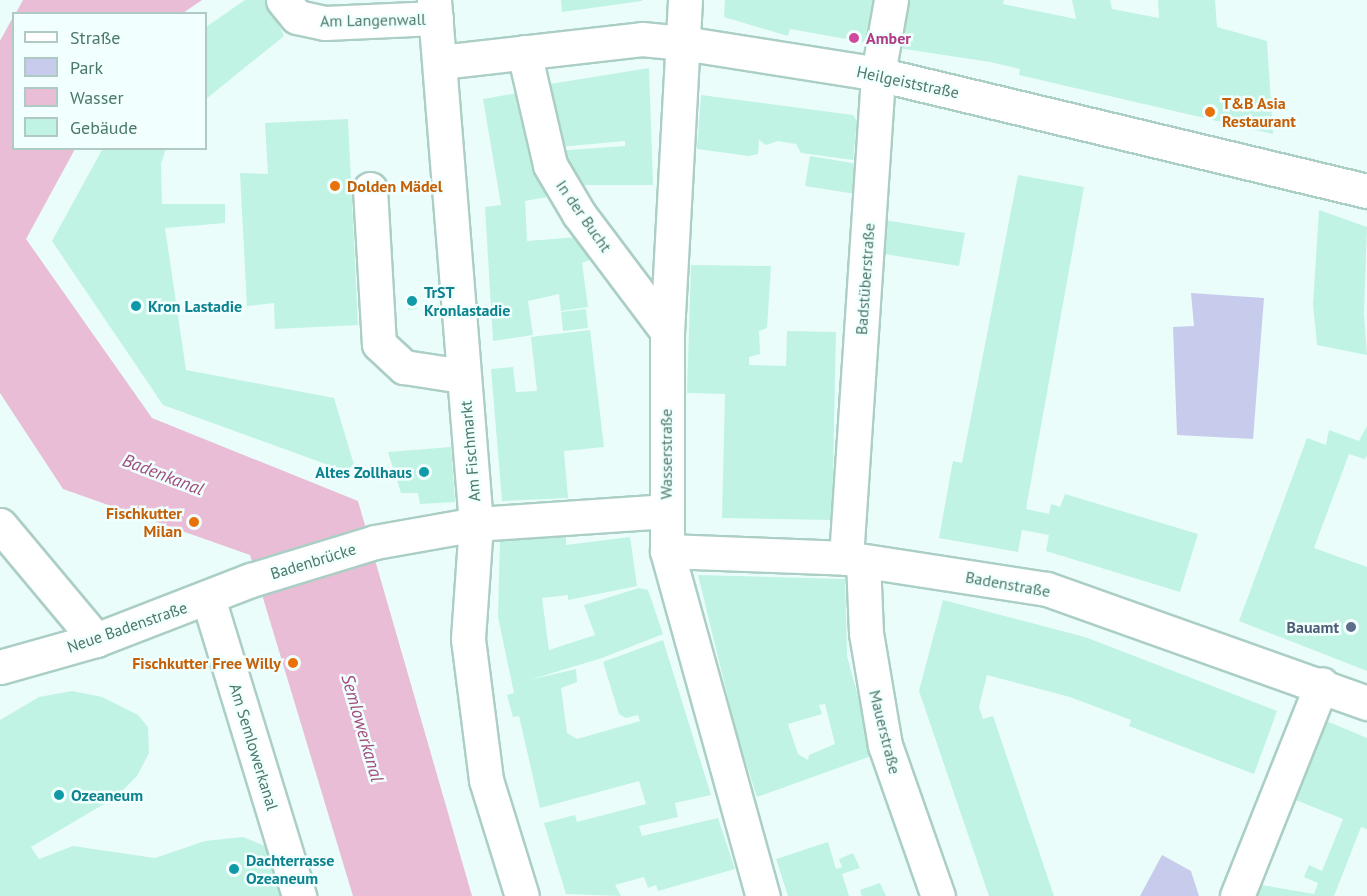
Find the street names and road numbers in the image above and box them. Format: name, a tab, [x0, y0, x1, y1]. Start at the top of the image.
street label: Am Langenwall	[320, 9, 426, 31]
street label: Heilgeiststraße	[855, 62, 961, 102]
street label: In der Bucht	[552, 176, 616, 256]
street label: Badstüberstraße	[852, 222, 878, 336]
street label: Am Fischmarkt	[456, 400, 484, 502]
street label: Wasserstraße	[656, 409, 676, 499]
street label: Badenbrücke	[268, 539, 358, 583]
street label: Badenstraße	[964, 567, 1052, 601]
street label: Neue Badenstraße	[64, 597, 190, 657]
street label: Am Semlowerkanal	[226, 681, 282, 813]
street label: Mauerstraße	[865, 688, 905, 776]

